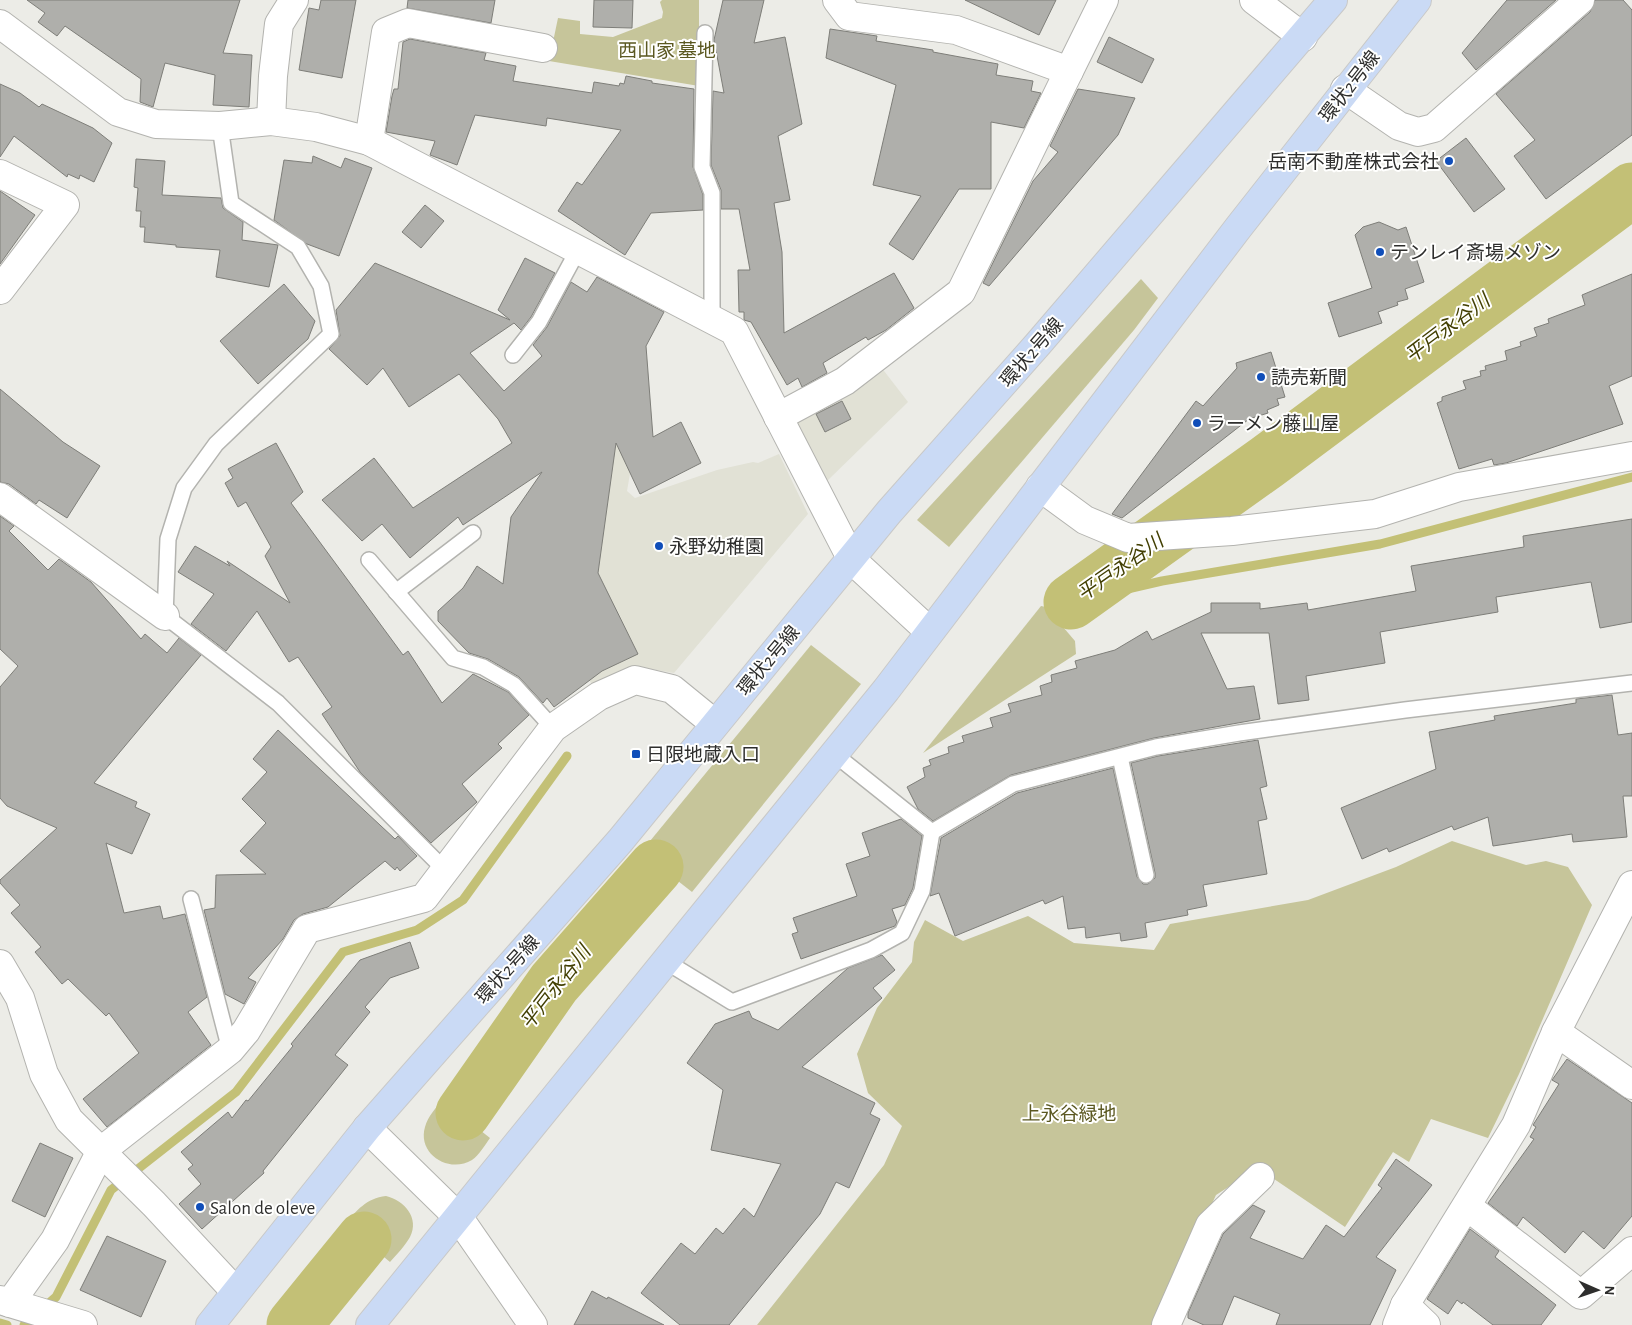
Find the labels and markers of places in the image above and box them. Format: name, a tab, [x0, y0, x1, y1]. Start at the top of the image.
place label: 岳南不動産株式会社	[1268, 151, 1439, 172]
marker: 岳南不動産株式会社	[1443, 155, 1455, 167]
place label: テンレイ斎場メゾン	[1390, 242, 1561, 263]
marker: テンレイ斎場メゾン	[1374, 246, 1386, 258]
place label: 読売新聞	[1271, 368, 1347, 388]
marker: 読売新聞	[1255, 371, 1267, 383]
place label: ラーメン藤山屋	[1207, 413, 1339, 434]
marker: ラーメン藤山屋	[1191, 417, 1203, 429]
place label: 永野幼稚園	[669, 537, 764, 557]
marker: 永野幼稚園	[653, 540, 665, 552]
place label: 日限地蔵入口	[646, 745, 760, 765]
marker: 日限地蔵入口	[630, 748, 642, 760]
place label: Salon de oleve	[210, 1199, 315, 1218]
marker: Salon de oleve	[194, 1201, 206, 1213]

